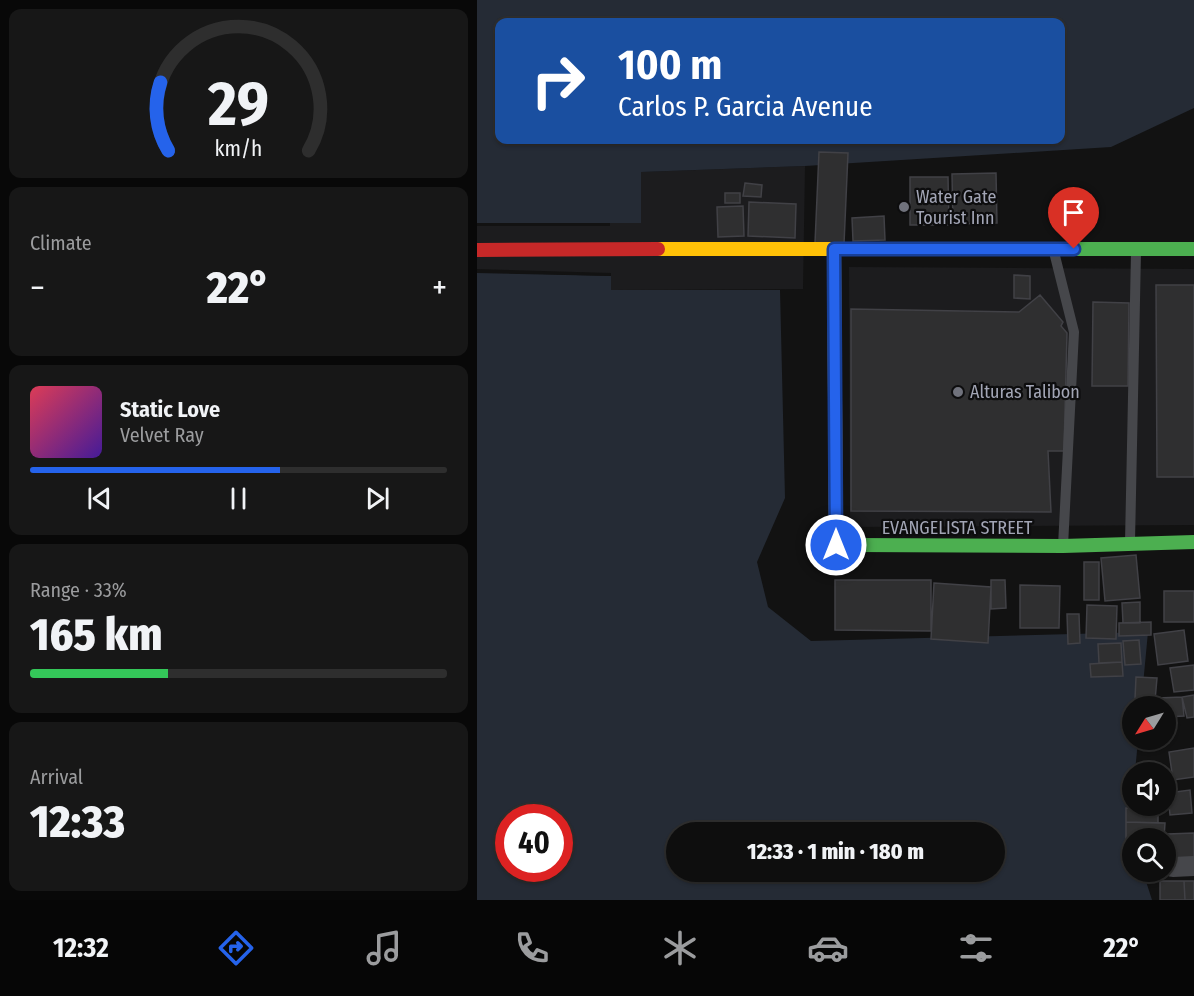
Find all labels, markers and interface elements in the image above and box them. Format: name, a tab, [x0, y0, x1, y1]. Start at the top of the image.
text: 100 m	[618, 40, 722, 90]
icon: right	[519, 42, 597, 120]
text: 29	[207, 67, 269, 142]
text: Carlos P. Garcia Avenue	[618, 91, 873, 123]
text: km/h	[215, 136, 262, 162]
place label: Water Gate Tourist Inn	[916, 186, 997, 229]
pin	[1048, 187, 1099, 249]
icon: arrive	[1057, 196, 1090, 229]
marker: Water Gate Tourist Inn	[897, 200, 911, 214]
text: Climate	[30, 231, 92, 255]
text: 22°	[207, 261, 270, 315]
text: −	[30, 268, 45, 308]
text: +	[432, 268, 447, 308]
place label: Alturas Talibon	[970, 381, 1080, 403]
marker: Alturas Talibon	[951, 385, 965, 399]
text: Static Love	[120, 396, 220, 423]
text: Velvet Ray	[120, 423, 204, 447]
icon: previous	[83, 482, 116, 515]
icon: pause	[222, 482, 255, 515]
icon: next	[361, 482, 394, 515]
position arrow	[804, 513, 868, 577]
street label: EVANGELISTA STREET	[882, 517, 1033, 539]
text: Range · 33%	[30, 578, 127, 602]
text: 165 km	[30, 608, 162, 662]
north arrow	[1122, 696, 1176, 750]
map controls	[1122, 696, 1176, 882]
button: sound	[1122, 762, 1176, 816]
text: Arrival	[30, 765, 83, 789]
text: 12:33	[30, 795, 125, 849]
speed limit sign: 40	[495, 804, 573, 882]
button: search	[1122, 828, 1176, 882]
text: 12:33 · 1 min · 180 m	[747, 838, 924, 865]
icon: directions	[215, 927, 257, 969]
icon: music	[363, 927, 405, 969]
icon: phone	[511, 927, 553, 969]
icon: climate	[659, 927, 701, 969]
icon: car	[807, 927, 849, 969]
icon: filters	[955, 927, 997, 969]
text: 12:32	[53, 932, 109, 964]
text: 22°	[1103, 932, 1141, 964]

